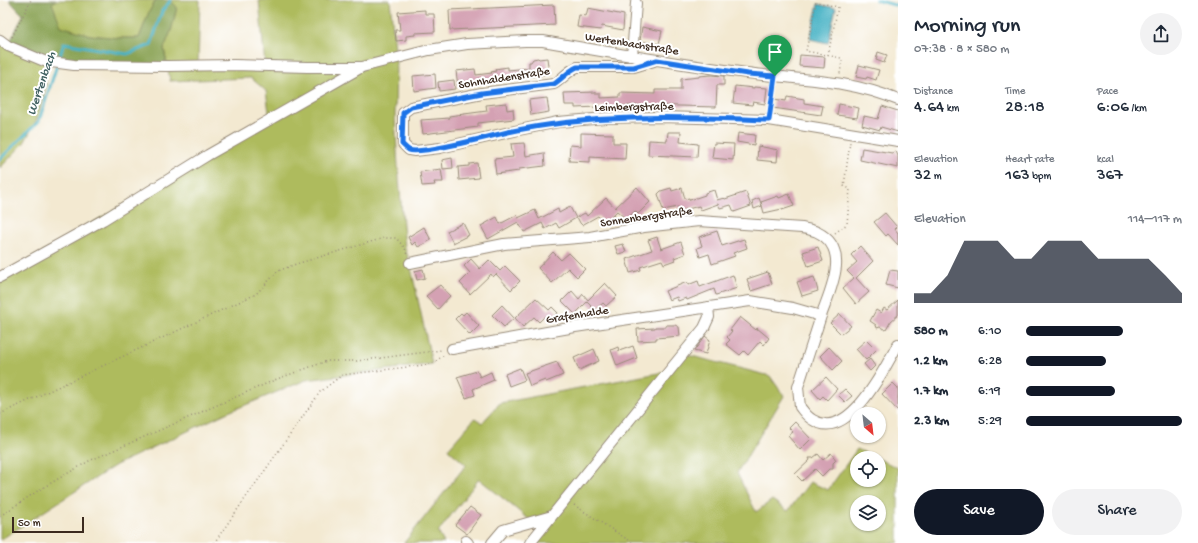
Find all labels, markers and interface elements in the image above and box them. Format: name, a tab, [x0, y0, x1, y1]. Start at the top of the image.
button: share	[1140, 13, 1182, 55]
text: Morning run	[914, 14, 1020, 40]
street label: Wertenbachstraße	[584, 31, 680, 59]
pin	[758, 35, 792, 76]
icon: arrive	[764, 41, 786, 63]
text: 07:38 · 8 × 580 m	[914, 42, 1010, 57]
water label: Wertenbach	[25, 49, 61, 117]
street label: Sohnhaldenstraße	[458, 65, 552, 93]
text: Distance	[914, 86, 953, 98]
text: Time	[1005, 86, 1025, 98]
text: Pace	[1097, 86, 1118, 98]
text: 4.64	[914, 98, 944, 118]
text: 28:18	[1005, 98, 1045, 118]
text: 6:06	[1097, 98, 1129, 118]
street label: Leimbergstraße	[594, 100, 674, 116]
text: km	[944, 103, 959, 115]
text: /km	[1129, 103, 1147, 115]
text: Elevation	[914, 154, 958, 166]
text: Heart rate	[1005, 154, 1055, 166]
text: kcal	[1097, 154, 1114, 166]
text: 32	[914, 166, 931, 186]
text: 163	[1005, 166, 1030, 186]
text: 367	[1097, 166, 1123, 186]
text: m	[931, 171, 942, 183]
text: bpm	[1030, 171, 1051, 183]
street label: Sonnenbergstraße	[600, 205, 694, 231]
text: Elevation	[914, 212, 966, 227]
text: 114–117 m	[1128, 212, 1182, 227]
street label: Grafenhalde	[545, 304, 610, 328]
text: 580 m	[914, 324, 948, 339]
text: 6:10	[978, 324, 1001, 339]
text: 1.2 km	[914, 354, 948, 369]
text: 6:28	[978, 354, 1002, 369]
text: 1.7 km	[914, 384, 948, 399]
text: 6:19	[978, 384, 1000, 399]
north arrow	[850, 407, 886, 443]
map controls	[850, 407, 886, 531]
text: 2.3 km	[914, 414, 949, 429]
text: 5:29	[978, 414, 1002, 429]
button: locate	[850, 451, 886, 487]
button: Save	[914, 489, 1044, 535]
button: Share	[1052, 489, 1182, 535]
button: layers	[850, 495, 886, 531]
scale bar	[12, 515, 84, 534]
text: 50 m	[18, 518, 40, 530]

